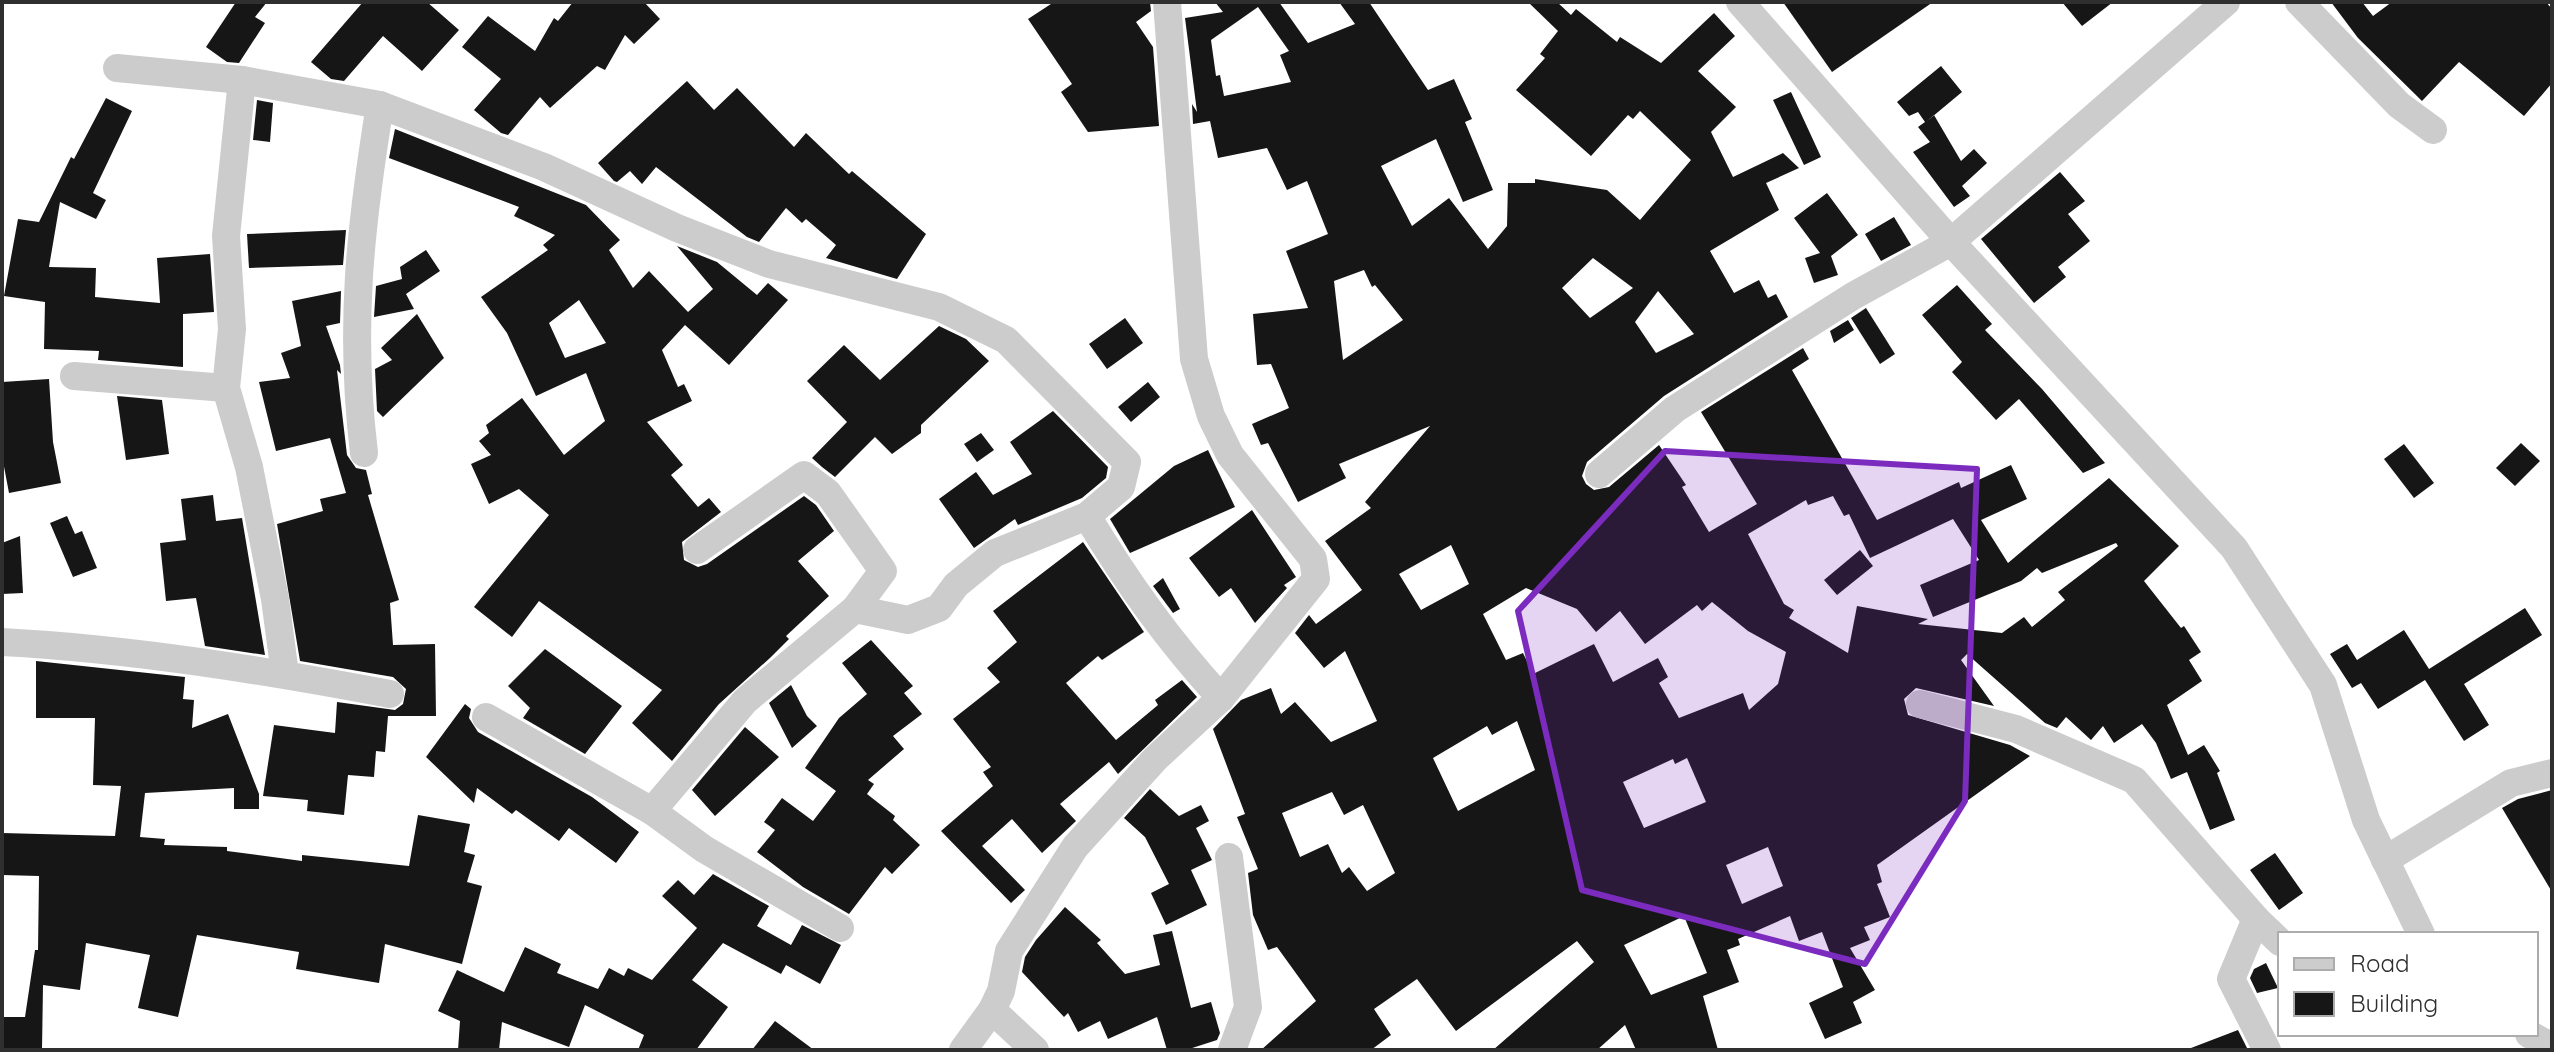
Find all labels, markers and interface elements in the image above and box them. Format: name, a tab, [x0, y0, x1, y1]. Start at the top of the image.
legend	[2278, 932, 2538, 1036]
text: Road	[2350, 948, 2410, 978]
text: Building	[2350, 988, 2438, 1018]

